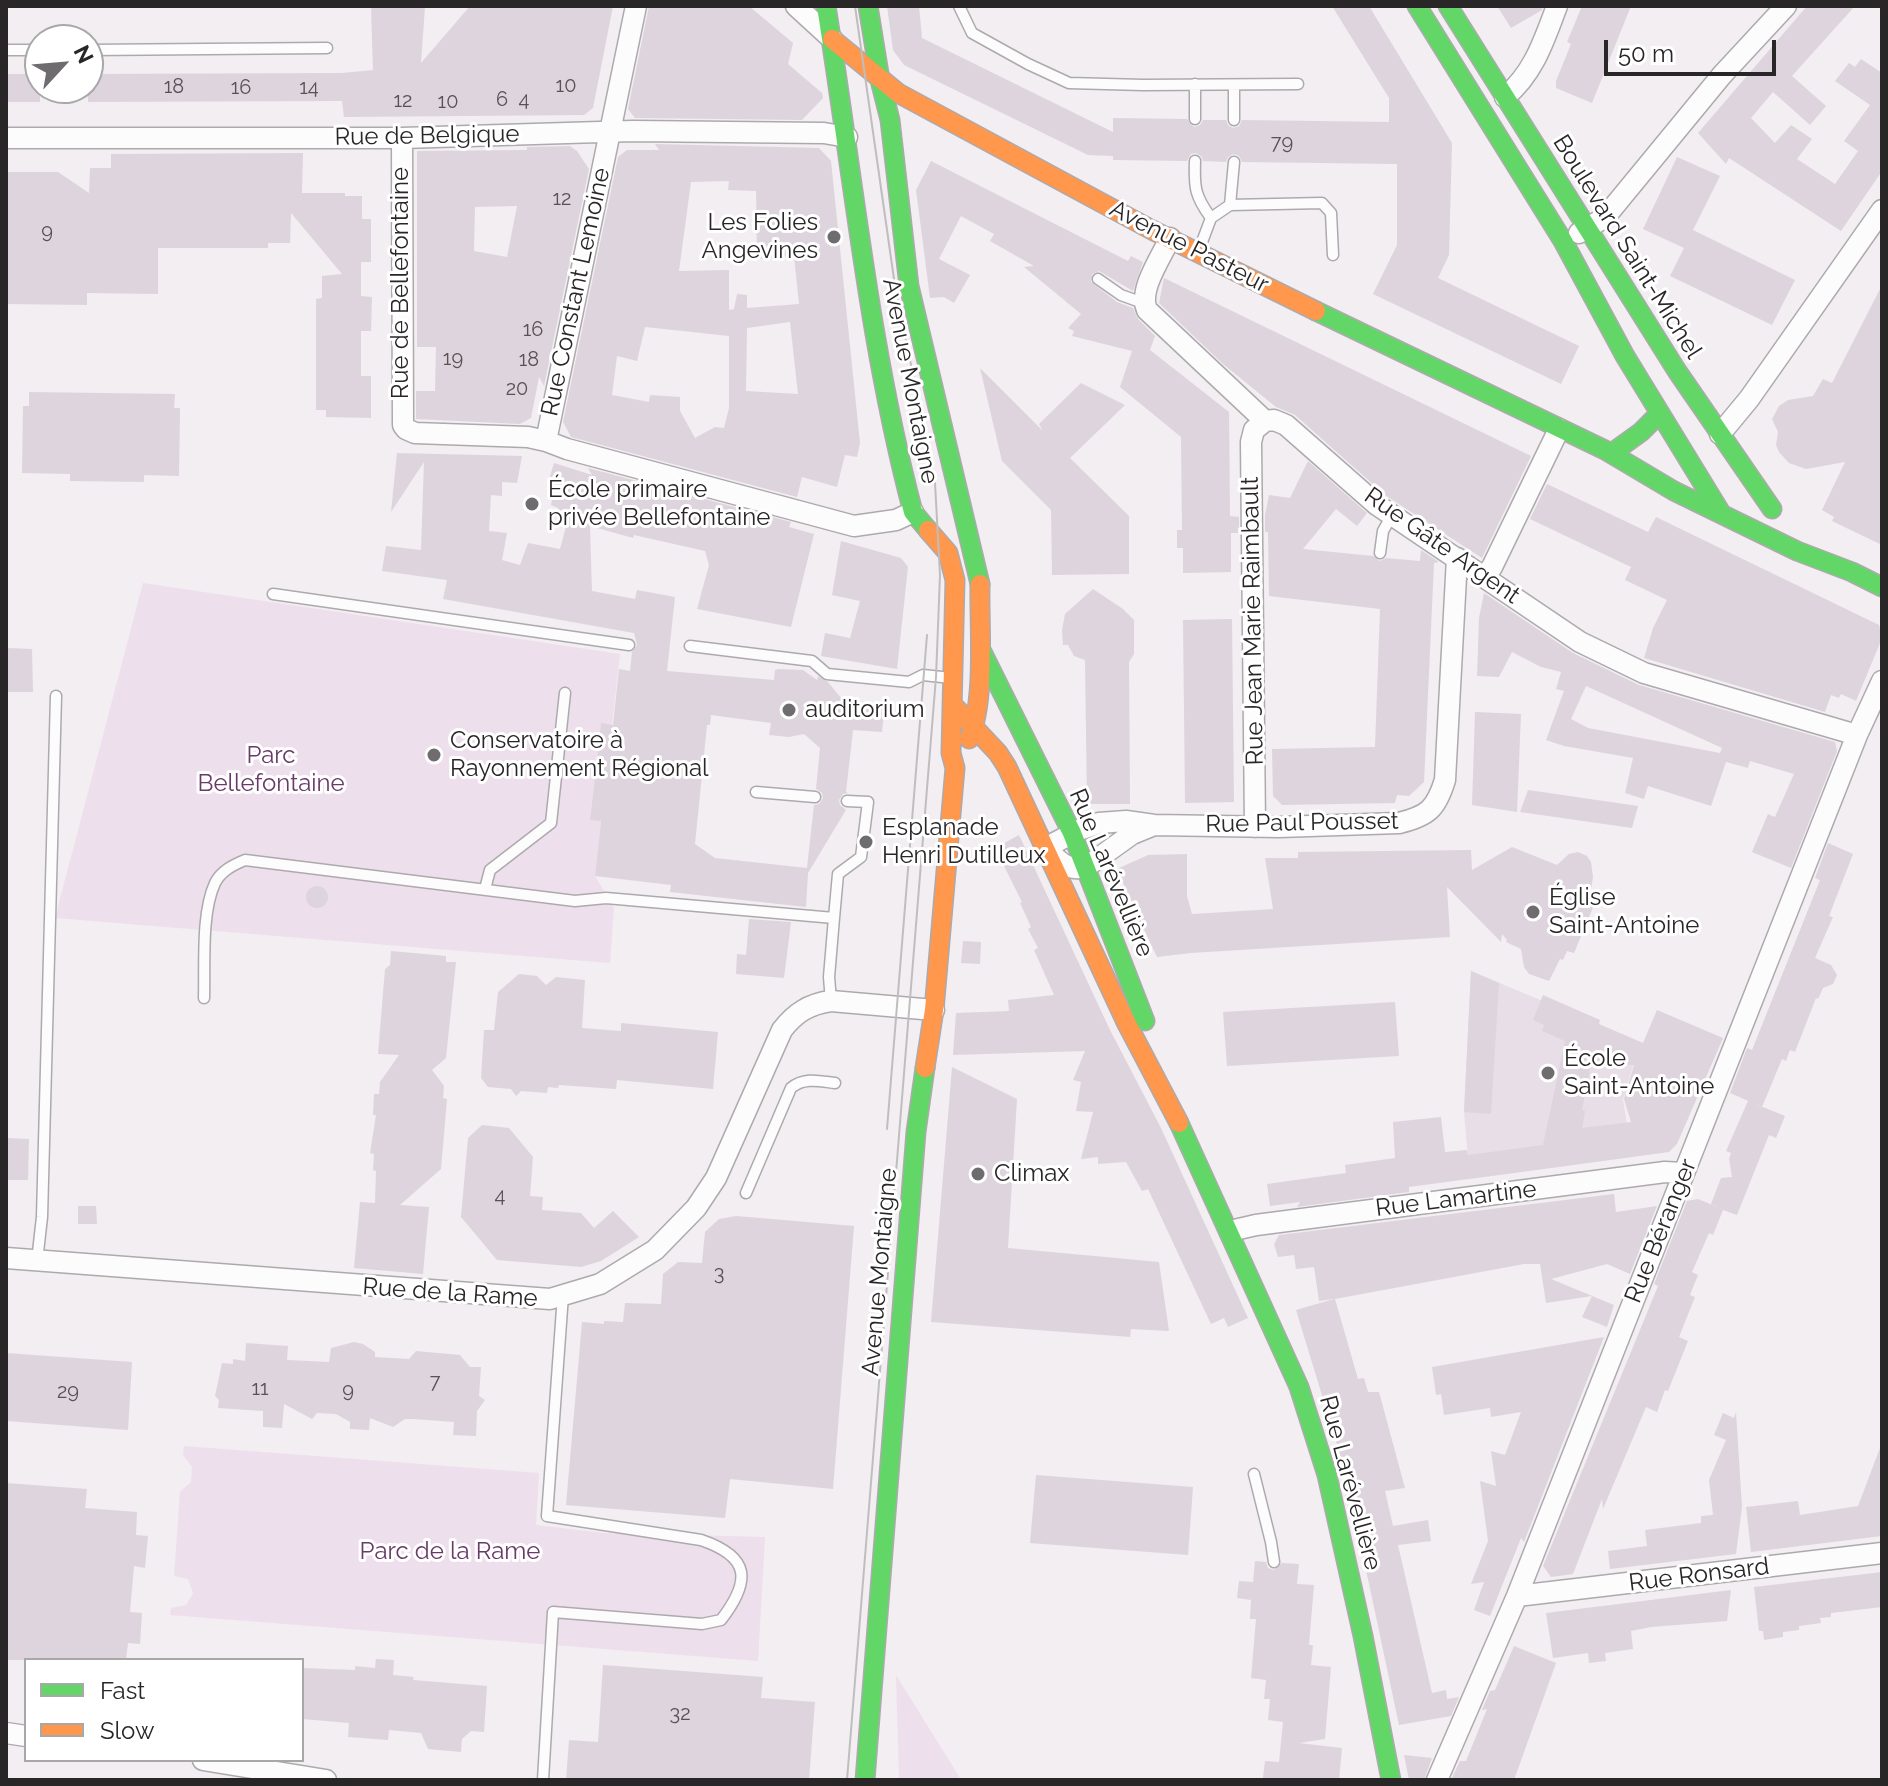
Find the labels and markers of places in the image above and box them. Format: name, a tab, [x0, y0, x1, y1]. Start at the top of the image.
place label: Les Folies Angevines	[702, 209, 818, 265]
marker: Les Folies Angevines	[825, 228, 843, 246]
place label: École primaire privée Bellefontaine	[548, 476, 770, 532]
marker: École primaire privée Bellefontaine	[523, 495, 541, 513]
place label: auditorium	[805, 696, 925, 724]
marker: auditorium	[780, 701, 798, 719]
place label: Conservatoire à Rayonnement Régional	[450, 727, 709, 783]
marker: Conservatoire à Rayonnement Régional	[425, 746, 443, 764]
place label: Esplanade Henri Dutilleux	[882, 814, 1046, 870]
marker: Esplanade Henri Dutilleux	[857, 833, 875, 851]
place label: Église Saint-Antoine	[1549, 884, 1699, 940]
marker: Église Saint-Antoine	[1524, 903, 1542, 921]
place label: École Saint-Antoine	[1564, 1045, 1714, 1101]
marker: École Saint-Antoine	[1539, 1064, 1557, 1082]
place label: Climax	[994, 1160, 1069, 1188]
marker: Climax	[969, 1165, 987, 1183]

